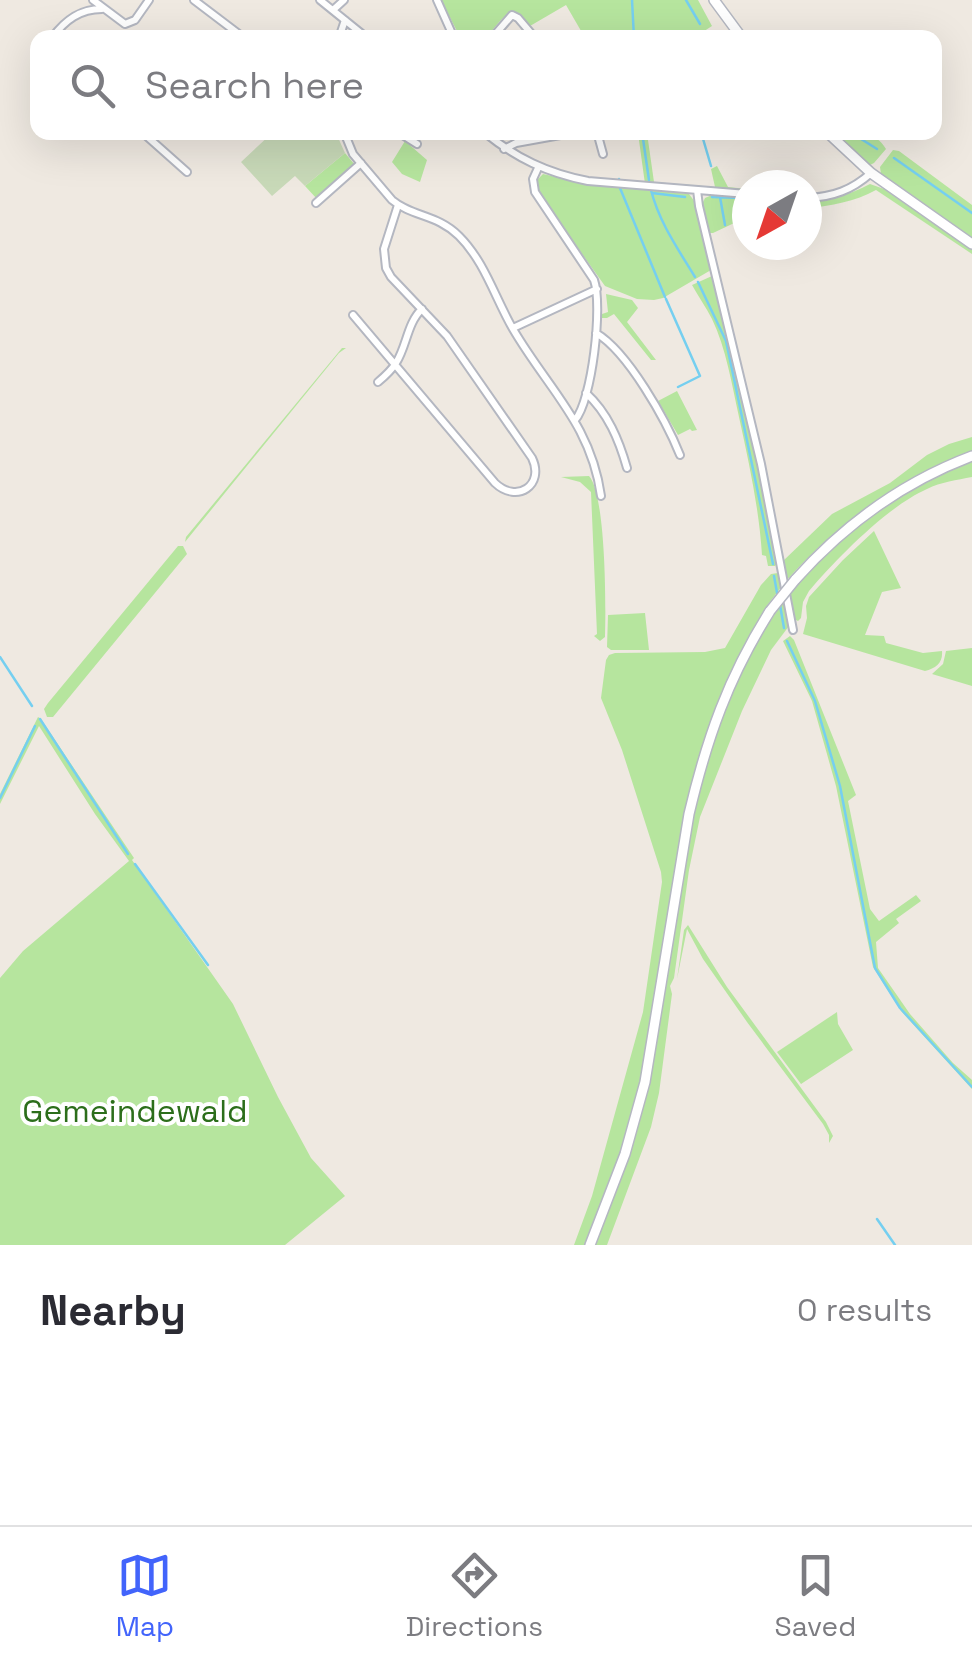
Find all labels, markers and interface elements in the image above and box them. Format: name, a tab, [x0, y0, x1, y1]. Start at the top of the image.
search box	[30, 30, 942, 140]
icon: search	[65, 58, 120, 113]
text: Search here	[145, 61, 364, 109]
north arrow	[732, 170, 822, 260]
park label: Gemeindewald	[22, 1091, 248, 1131]
text: Nearby	[40, 1284, 186, 1337]
text: 0 results	[797, 1290, 932, 1330]
tab: Map	[116, 1548, 174, 1644]
tab: Directions	[406, 1548, 543, 1644]
tab: Saved	[775, 1548, 856, 1644]

